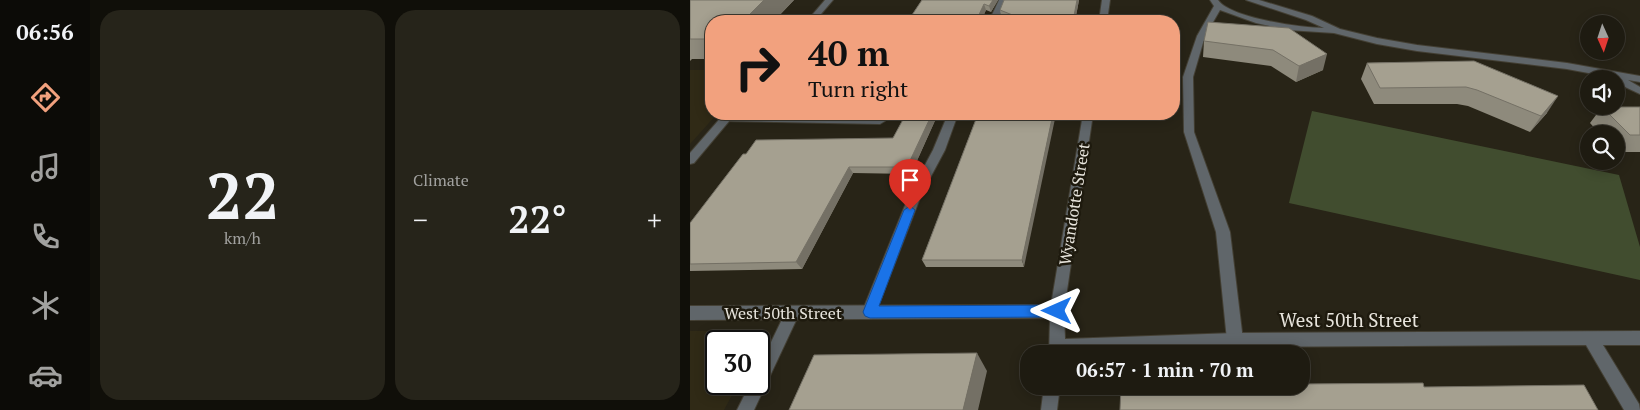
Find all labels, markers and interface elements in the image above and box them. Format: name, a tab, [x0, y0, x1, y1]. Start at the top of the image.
north arrow	[1580, 15, 1625, 60]
map controls	[1580, 15, 1625, 170]
text: 06:56	[16, 17, 74, 46]
text: 40 m	[808, 30, 889, 76]
icon: right	[725, 35, 790, 100]
button: sound	[1580, 70, 1625, 115]
text: Turn right	[808, 74, 908, 103]
icon: directions	[28, 80, 63, 115]
button: search	[1580, 125, 1625, 170]
street label: Wyandotte Street	[1053, 141, 1095, 267]
icon: music	[28, 150, 63, 185]
text: 22	[206, 151, 279, 238]
pin	[889, 159, 931, 210]
icon: arrive	[896, 166, 924, 194]
text: Climate	[413, 169, 469, 191]
text: 22°	[508, 194, 567, 244]
text: −	[413, 201, 428, 238]
text: +	[647, 201, 662, 238]
icon: phone	[28, 219, 63, 254]
text: km/h	[224, 227, 261, 249]
position arrow	[1030, 284, 1082, 336]
icon: climate	[28, 288, 63, 323]
street label: West 50th Street	[724, 302, 842, 324]
street label: West 50th Street	[1279, 307, 1419, 332]
speed limit sign: 30	[705, 330, 770, 395]
text: 06:57 · 1 min · 70 m	[1076, 357, 1254, 382]
icon: car	[28, 358, 63, 393]

